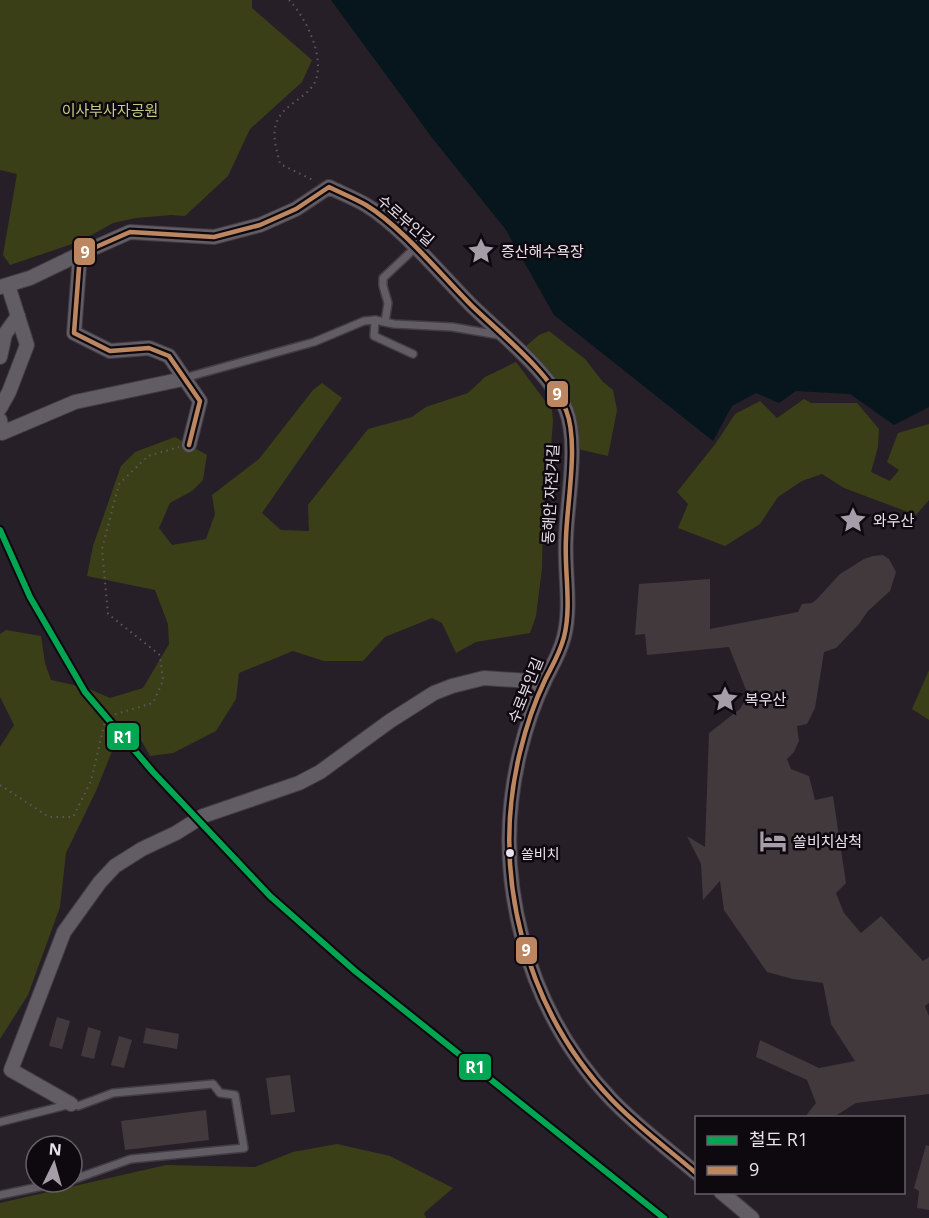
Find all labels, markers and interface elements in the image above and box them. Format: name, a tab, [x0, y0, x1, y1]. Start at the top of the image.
park label: 이사부사자공원	[62, 100, 158, 120]
street label: 수로부인길	[373, 190, 439, 250]
place icon: 증산해수욕장	[466, 236, 496, 266]
line badge: 9	[73, 237, 96, 266]
text: 9	[80, 241, 90, 263]
place label: 증산해수욕장	[501, 241, 584, 261]
line badge: 9	[546, 380, 569, 408]
text: 9	[552, 383, 562, 405]
street label: 동해안 자전거길	[537, 443, 563, 545]
place icon: 와우산	[838, 505, 868, 535]
place label: 와우산	[873, 510, 915, 530]
street label: 수로부인길	[503, 654, 547, 726]
place icon: 복우산	[710, 684, 740, 714]
place label: 복우산	[745, 689, 787, 709]
line badge: R1	[106, 722, 140, 751]
text: R1	[113, 726, 133, 748]
hotel icon: 쏠비치삼척	[758, 826, 788, 856]
place label: 쏠비치삼척	[793, 831, 862, 851]
place label: 쏠비치	[521, 844, 560, 863]
marker: 쏠비치	[504, 847, 516, 859]
line badge: 9	[515, 936, 538, 965]
text: 9	[521, 939, 531, 961]
line badge: R1	[458, 1053, 492, 1081]
text: R1	[465, 1056, 485, 1078]
legend	[695, 1116, 905, 1194]
text: 철도 R1	[749, 1127, 808, 1151]
north arrow	[24, 1134, 84, 1194]
text: N	[48, 1138, 63, 1161]
text: 9	[749, 1157, 759, 1181]

